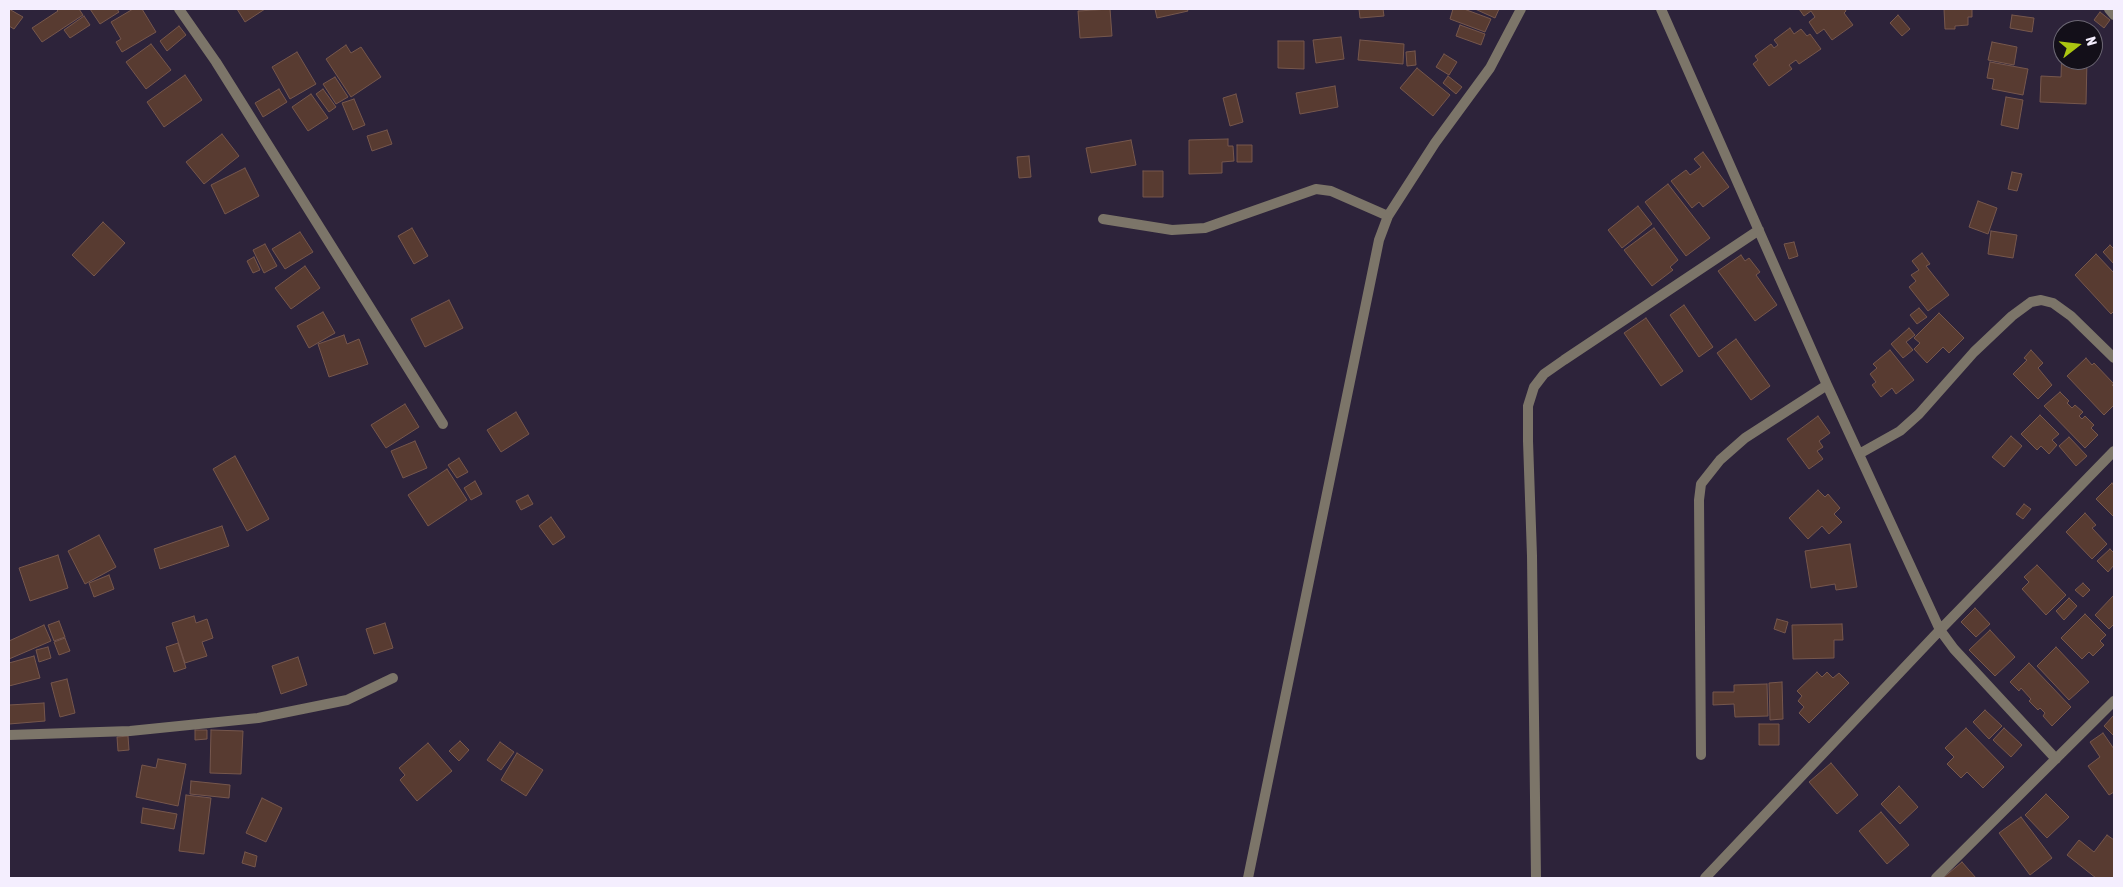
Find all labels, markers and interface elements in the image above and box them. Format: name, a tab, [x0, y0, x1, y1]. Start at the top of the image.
north arrow	[2053, 20, 2103, 70]
text: N	[2083, 35, 2100, 47]

